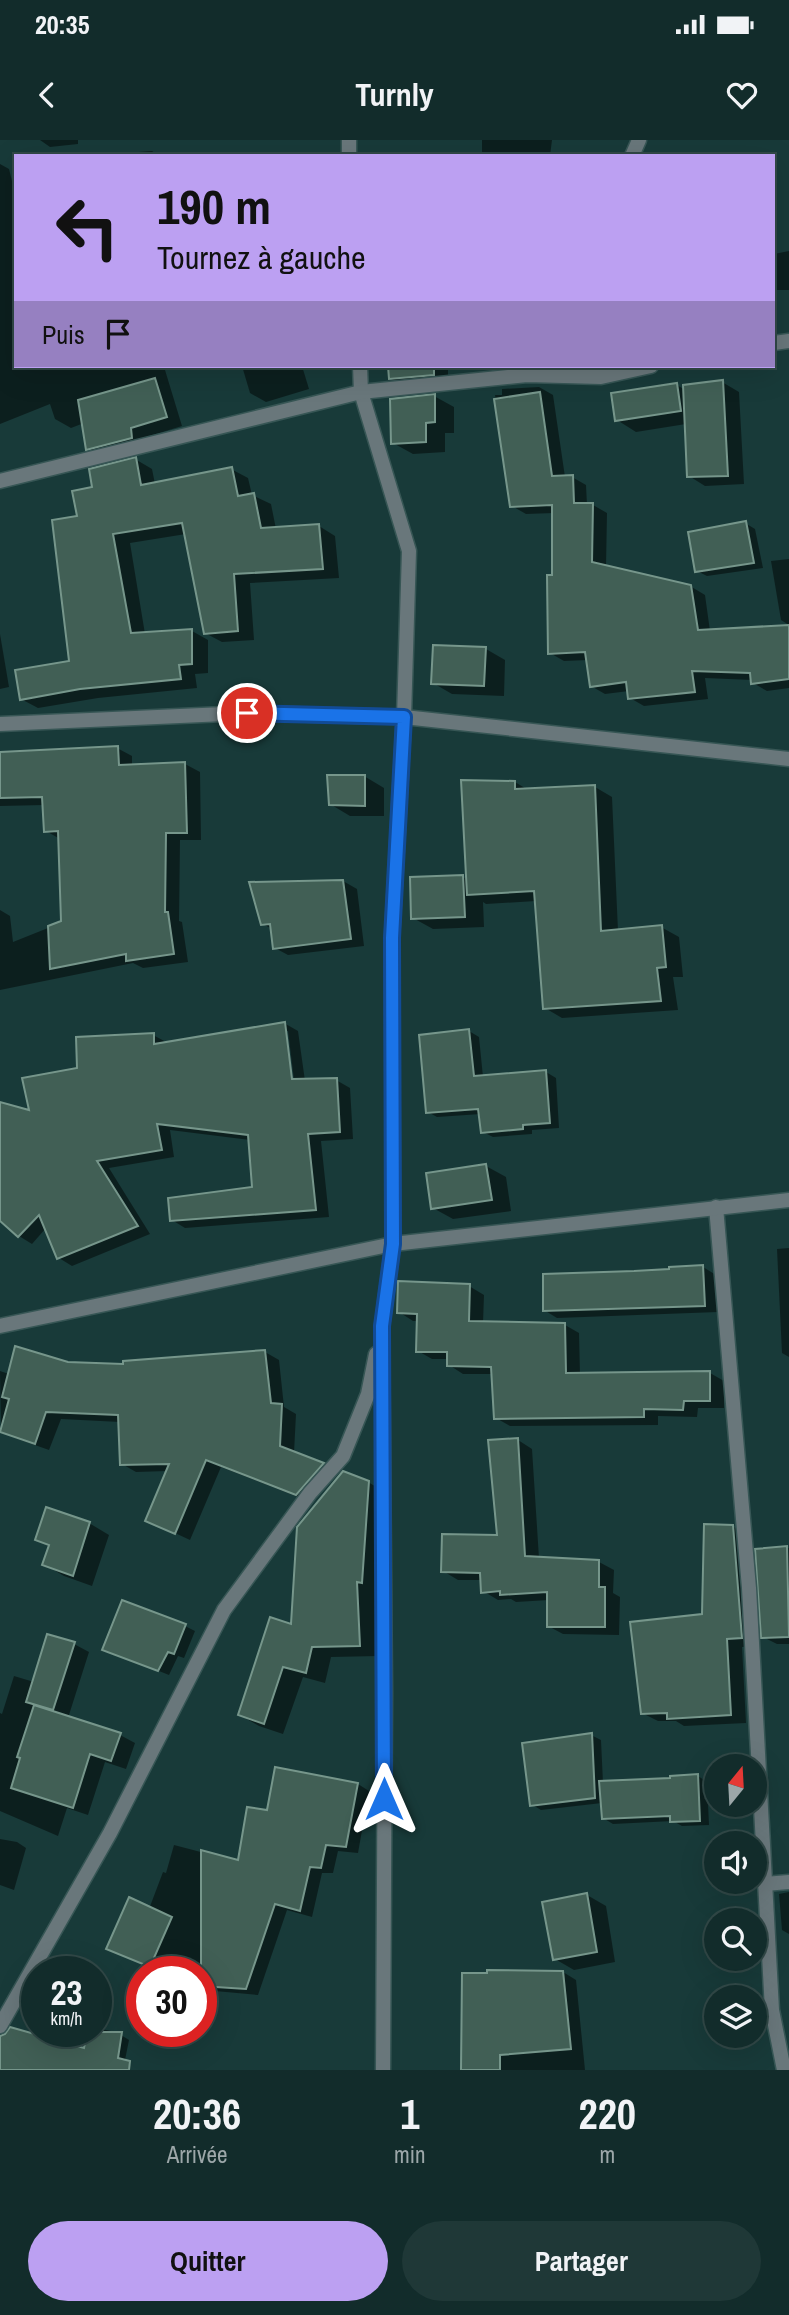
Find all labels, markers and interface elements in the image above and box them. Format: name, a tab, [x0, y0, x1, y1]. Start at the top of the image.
text: 20:35	[35, 7, 90, 42]
text: Turnly	[355, 73, 434, 116]
icon: back	[28, 76, 66, 114]
icon: heart	[723, 76, 761, 114]
text: 190 m	[157, 173, 271, 239]
icon: left	[42, 182, 133, 273]
text: Tournez à gauche	[157, 236, 366, 279]
icon: arrive	[99, 315, 137, 353]
text: Puis	[42, 317, 85, 352]
pin	[217, 683, 277, 743]
icon: arrive	[228, 694, 266, 732]
north arrow	[704, 1754, 766, 1816]
map controls	[704, 1754, 767, 2048]
position arrow	[347, 1762, 421, 1836]
button: sound	[704, 1831, 767, 1894]
button: search	[704, 1908, 767, 1971]
speed limit sign: 30	[126, 1956, 217, 2047]
text: 23	[51, 1969, 82, 2016]
button: layers	[704, 1985, 767, 2048]
text: km/h	[51, 2006, 83, 2031]
text: 20:36	[153, 2086, 241, 2142]
text: 1	[400, 2086, 419, 2142]
text: 220	[579, 2086, 636, 2142]
text: Arrivée	[167, 2139, 227, 2170]
text: min	[394, 2139, 426, 2170]
text: m	[599, 2139, 615, 2170]
button: Quitter	[28, 2221, 388, 2301]
button: Partager	[402, 2221, 761, 2301]

